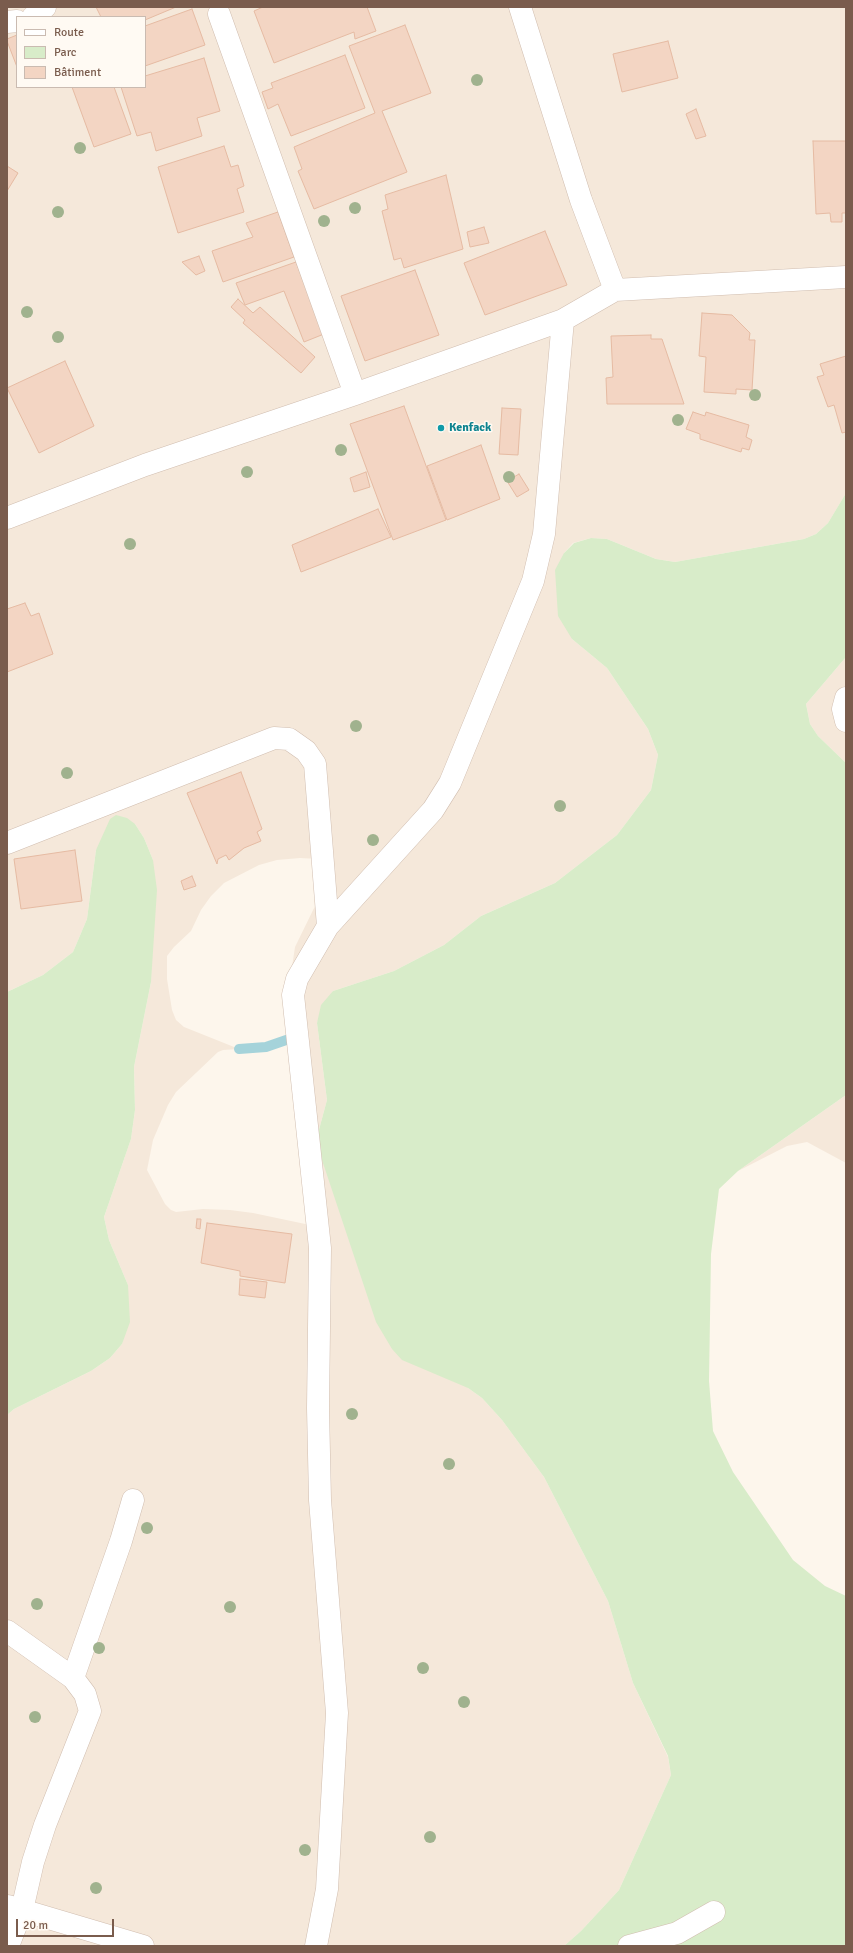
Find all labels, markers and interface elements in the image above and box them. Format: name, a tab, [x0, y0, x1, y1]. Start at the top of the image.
legend	[16, 16, 146, 88]
text: Route	[54, 25, 84, 40]
text: Parc	[54, 45, 76, 60]
text: Bâtiment	[54, 65, 101, 80]
place label: Kenfack	[449, 421, 491, 435]
marker: Kenfack	[436, 423, 446, 433]
scale bar	[18, 1911, 116, 1937]
text: 20 m	[23, 1918, 48, 1933]

